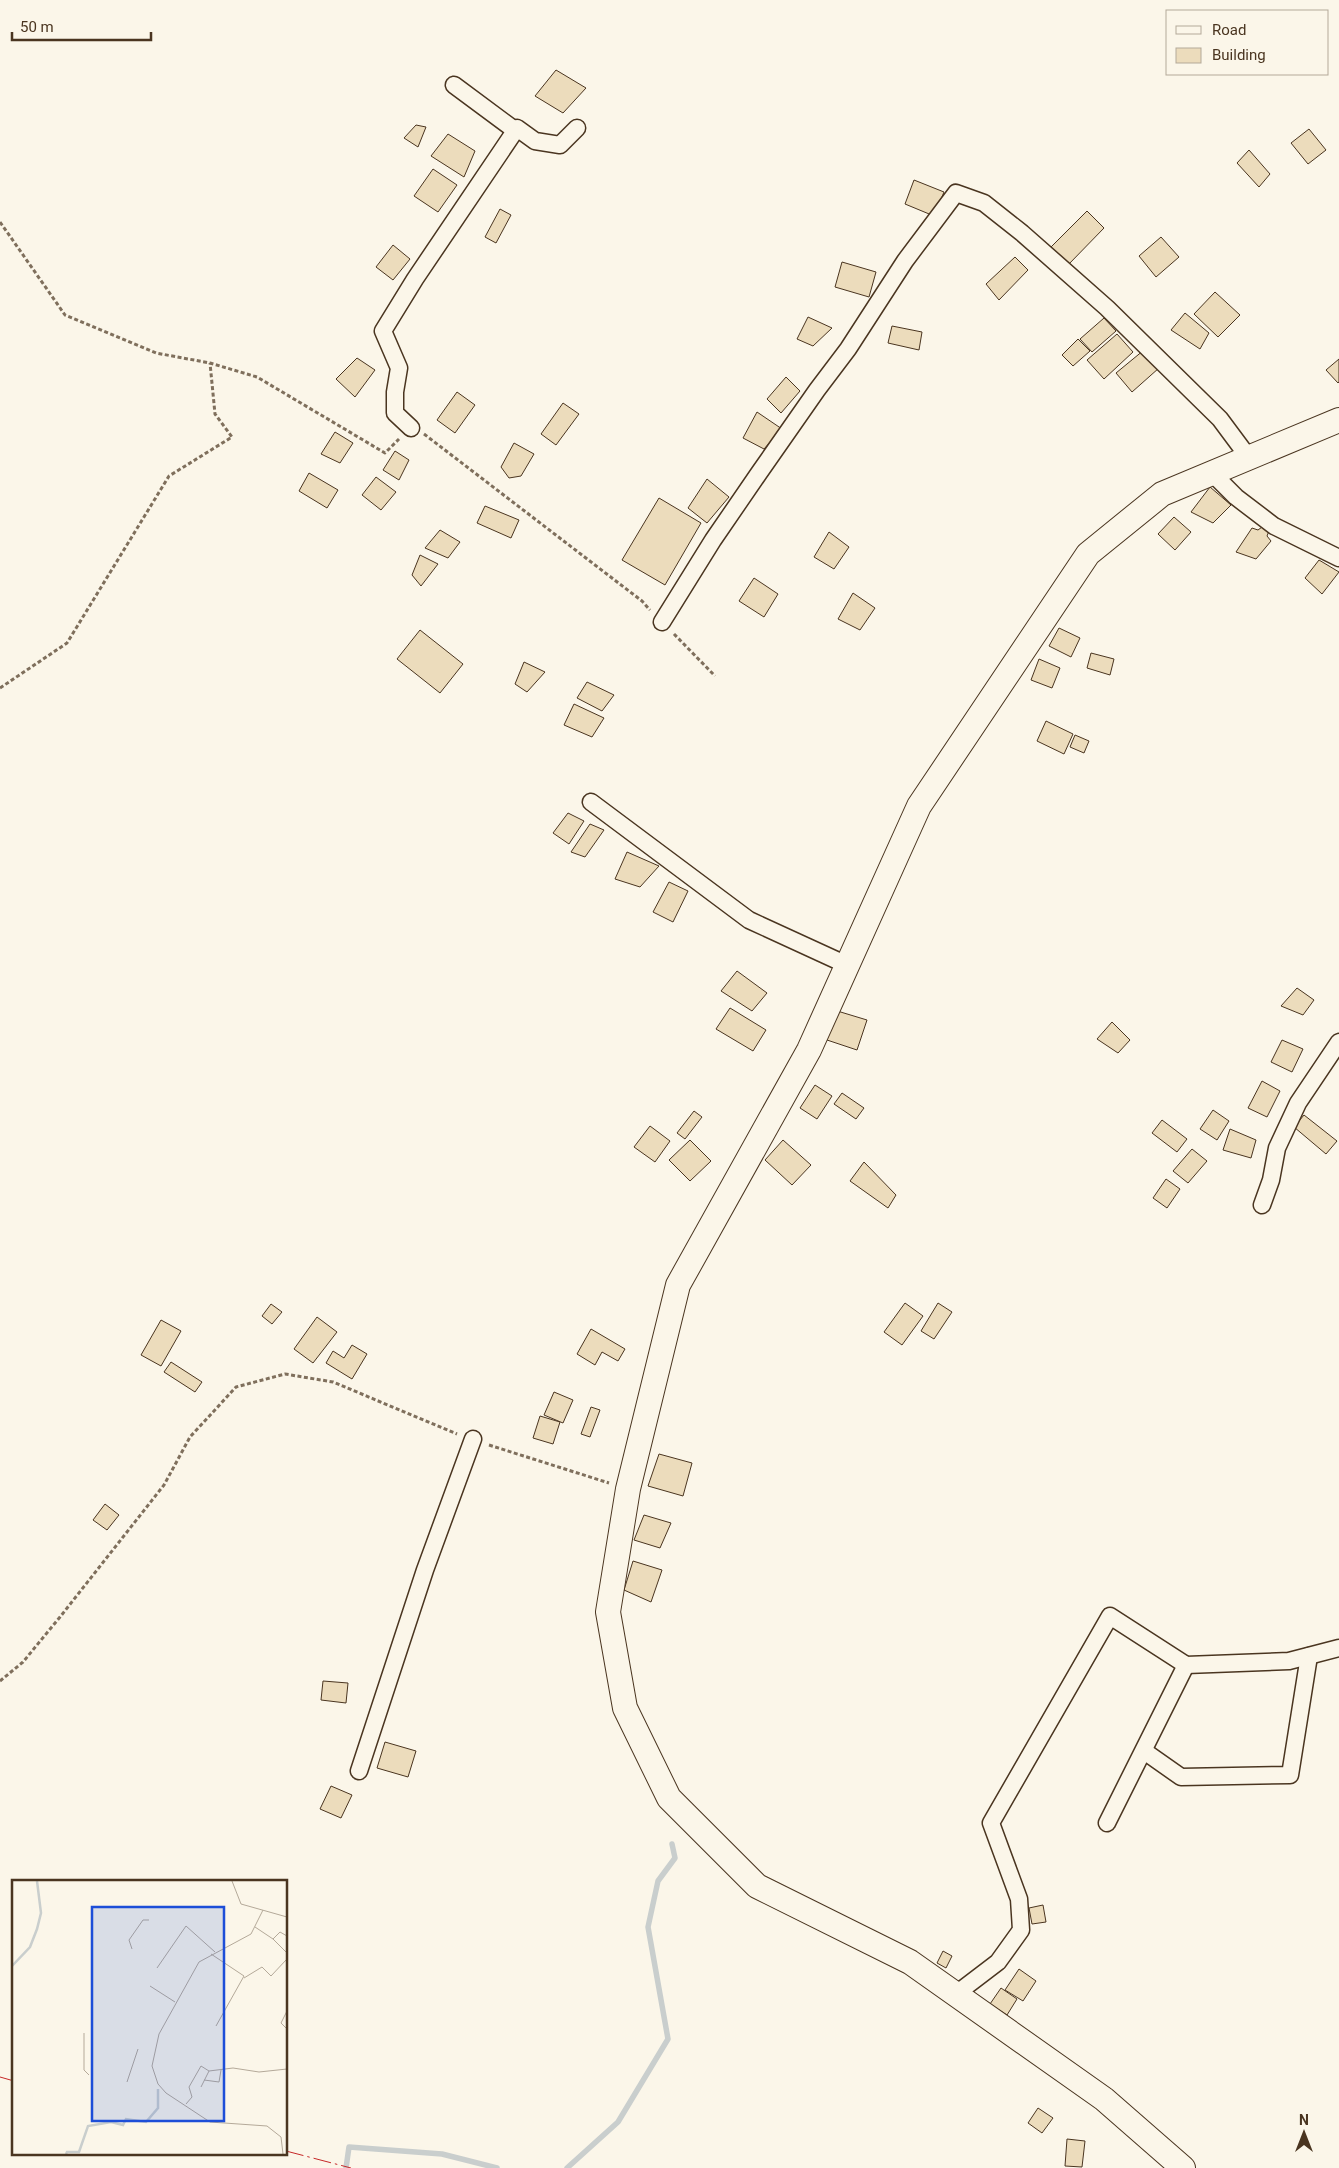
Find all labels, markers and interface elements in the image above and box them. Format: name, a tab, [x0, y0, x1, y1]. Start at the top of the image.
scale bar	[12, 10, 151, 42]
legend	[1166, 10, 1329, 75]
text: 50 m	[20, 18, 54, 36]
text: Road	[1212, 21, 1246, 39]
text: Building	[1212, 46, 1266, 64]
inset map	[12, 1880, 288, 2156]
north arrow	[1279, 2108, 1329, 2158]
text: N	[1299, 2112, 1309, 2128]

